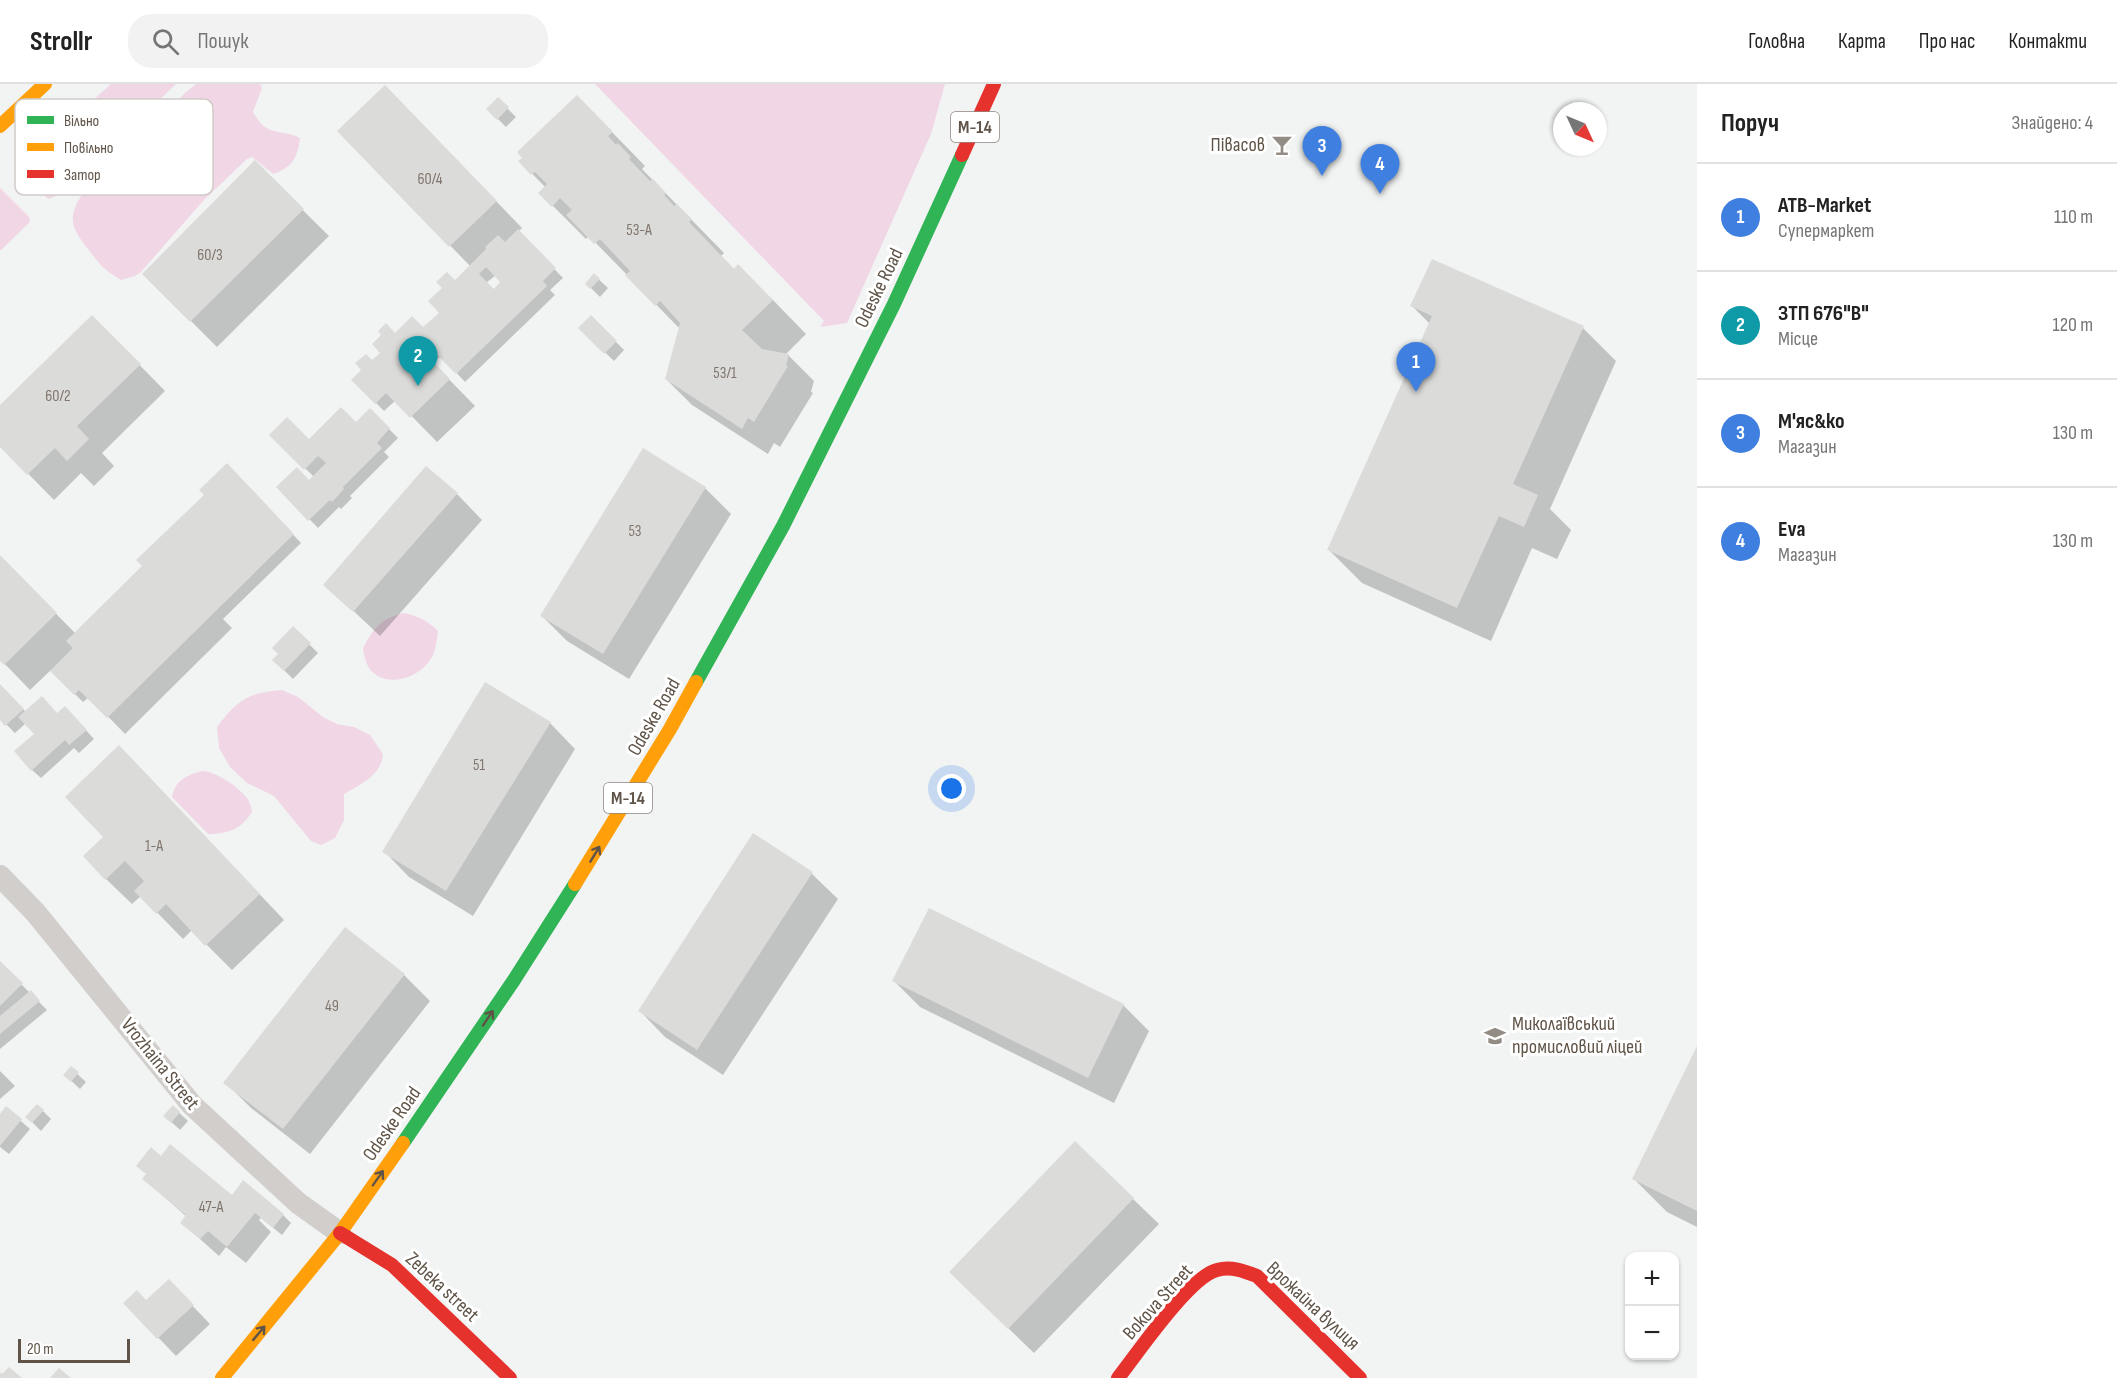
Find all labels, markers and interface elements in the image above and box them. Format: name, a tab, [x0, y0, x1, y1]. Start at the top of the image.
search box	[128, 14, 548, 68]
text: Strollr	[30, 25, 92, 58]
icon: search	[149, 25, 182, 58]
text: Пошук	[197, 28, 248, 55]
text: Головна	[1748, 29, 1805, 54]
text: Карта	[1838, 29, 1886, 54]
text: Про нас	[1919, 29, 1975, 54]
text: Контакти	[2008, 29, 2087, 54]
legend	[15, 99, 213, 195]
north arrow	[1553, 102, 1607, 156]
text: Поруч	[1721, 108, 1779, 139]
text: Знайдено: 4	[2011, 111, 2093, 135]
text: Вільно	[64, 112, 99, 131]
road number: М-14	[951, 112, 999, 142]
pin: 3	[1302, 126, 1342, 176]
place label: Півасов	[1211, 133, 1265, 157]
bar icon: Півасов	[1270, 133, 1294, 157]
text: Повільно	[64, 139, 114, 158]
pin: 4	[1360, 144, 1400, 194]
text: Затор	[64, 166, 101, 185]
house number: 60/4	[418, 170, 443, 189]
text: ATB-Market	[1778, 192, 1871, 219]
text: 1	[1737, 205, 1744, 229]
text: 110 m	[2054, 205, 2093, 229]
text: Супермаркет	[1778, 219, 1874, 243]
house number: 53-А	[626, 221, 652, 240]
street label: Odeske Road	[850, 244, 908, 332]
house number: 60/3	[197, 246, 223, 265]
text: ЗТП 676"В"	[1778, 300, 1869, 327]
text: 2	[1736, 313, 1745, 337]
text: 120 m	[2053, 313, 2093, 337]
text: Місце	[1778, 327, 1818, 351]
pin: 2	[398, 336, 438, 386]
pin: 1	[1396, 342, 1436, 392]
house number: 53/1	[713, 364, 737, 383]
house number: 60/2	[45, 387, 71, 406]
text: М'яс&ко	[1778, 408, 1845, 435]
text: 3	[1736, 421, 1745, 445]
text: 130 m	[2053, 421, 2093, 445]
text: Магазин	[1778, 435, 1837, 459]
text: Eva	[1778, 516, 1805, 543]
house number: 53	[628, 522, 642, 541]
text: 4	[1736, 529, 1745, 553]
text: 130 m	[2053, 529, 2093, 553]
text: Магазин	[1778, 543, 1837, 567]
street label: Odeske Road	[622, 674, 686, 760]
house number: 51	[473, 756, 485, 775]
your location	[937, 774, 966, 803]
road number: М-14	[604, 783, 652, 813]
house number: 1-А	[145, 837, 163, 856]
one-way arrow	[589, 846, 601, 863]
house number: 49	[325, 997, 339, 1016]
one-way arrow	[482, 1009, 495, 1026]
place label: Миколаївський промисловий ліцей	[1512, 1012, 1642, 1059]
street label: Vrozhaina Street	[116, 1013, 204, 1115]
school or university icon: Миколаївський промисловий ліцей	[1483, 1024, 1507, 1048]
street label: Odeske Road	[358, 1082, 426, 1166]
one-way arrow	[372, 1171, 384, 1187]
house number: 47-А	[199, 1198, 223, 1217]
street label: Zebeka street	[400, 1247, 484, 1327]
map controls	[1625, 1252, 1679, 1360]
button: +	[1625, 1252, 1679, 1306]
street label: Врожайна вулиця	[1261, 1257, 1365, 1355]
street label: Bokova Street	[1118, 1259, 1198, 1345]
button: −	[1625, 1306, 1679, 1360]
one-way arrow	[253, 1325, 266, 1341]
scale bar	[18, 1336, 130, 1364]
text: 20 m	[27, 1340, 54, 1359]

